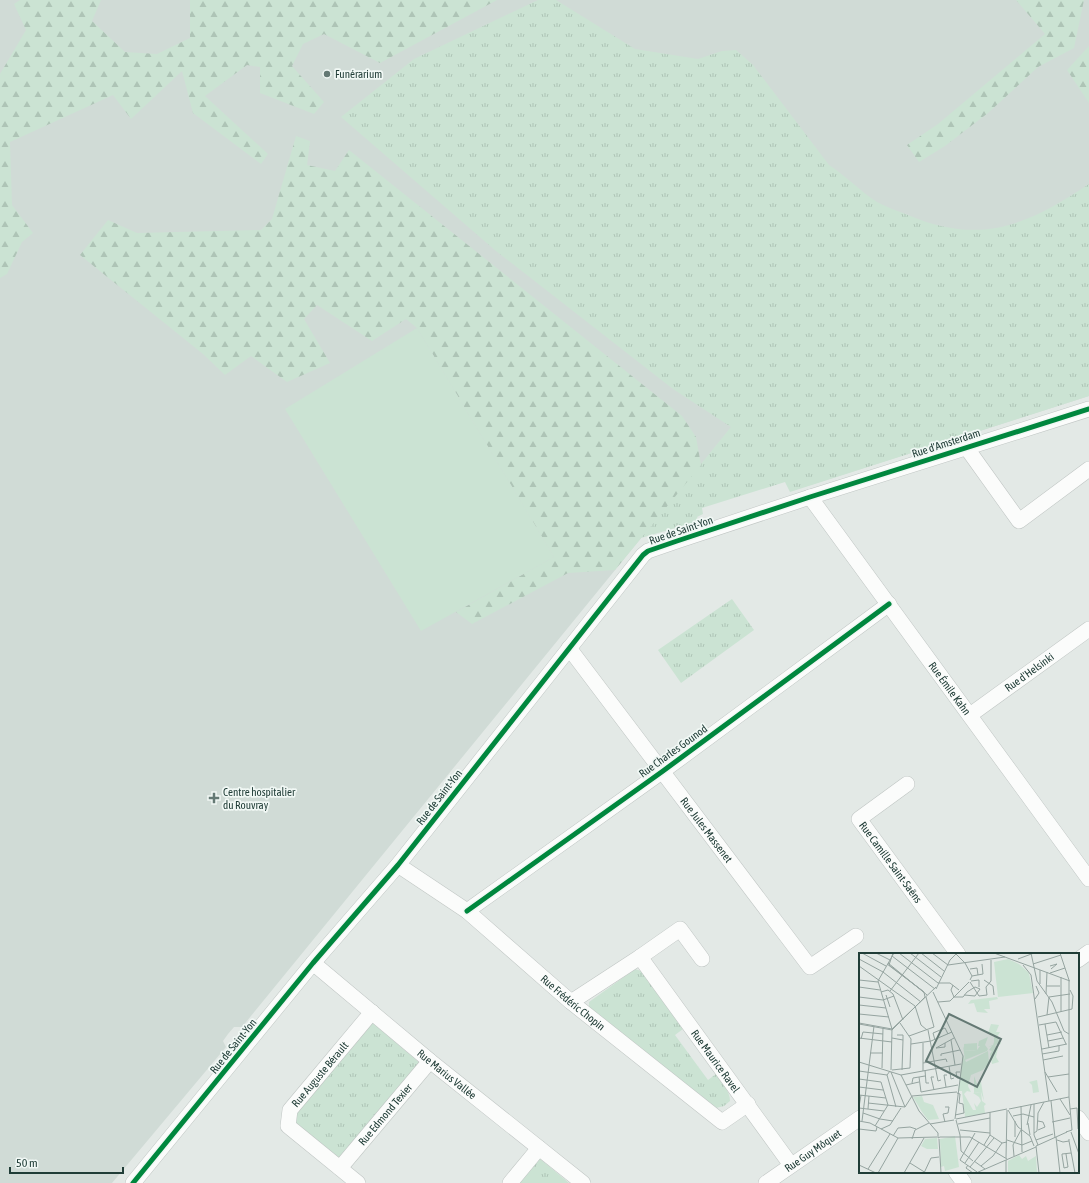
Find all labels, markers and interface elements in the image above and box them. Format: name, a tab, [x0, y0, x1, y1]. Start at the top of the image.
place label: Funérarium	[335, 68, 382, 80]
marker: Funérarium	[322, 69, 332, 79]
street label: Rue d'Amsterdam	[910, 426, 982, 460]
street label: Rue de Saint-Yon	[648, 513, 714, 547]
street label: Rue d'Helsinki	[1002, 651, 1056, 694]
street label: Rue Émile Kahn	[926, 659, 973, 717]
street label: Rue Charles Gounod	[637, 722, 709, 780]
street label: Rue de Saint-Yon	[414, 767, 464, 827]
place label: Centre hospitalier du Rouvray	[223, 786, 296, 811]
marker: Centre hospitalier du Rouvray	[208, 792, 220, 804]
street label: Rue Jules Massenet	[678, 795, 735, 865]
street label: Rue Camille Saint-Saëns	[857, 819, 924, 905]
inset map	[859, 953, 1079, 1173]
street label: Rue Frédéric Chopin	[538, 972, 607, 1033]
street label: Rue de Saint-Yon	[207, 1016, 259, 1076]
street label: Rue Maurice Ravel	[689, 1027, 742, 1095]
street label: Rue Auguste Bérault	[289, 1039, 351, 1109]
street label: Rue Marius Vallée	[415, 1047, 479, 1102]
street label: Rue Edmond Texier	[356, 1081, 415, 1148]
street label: Rue Guy Môquet	[782, 1127, 843, 1174]
scale bar	[10, 1149, 123, 1175]
text: 50 m	[16, 1156, 38, 1170]

